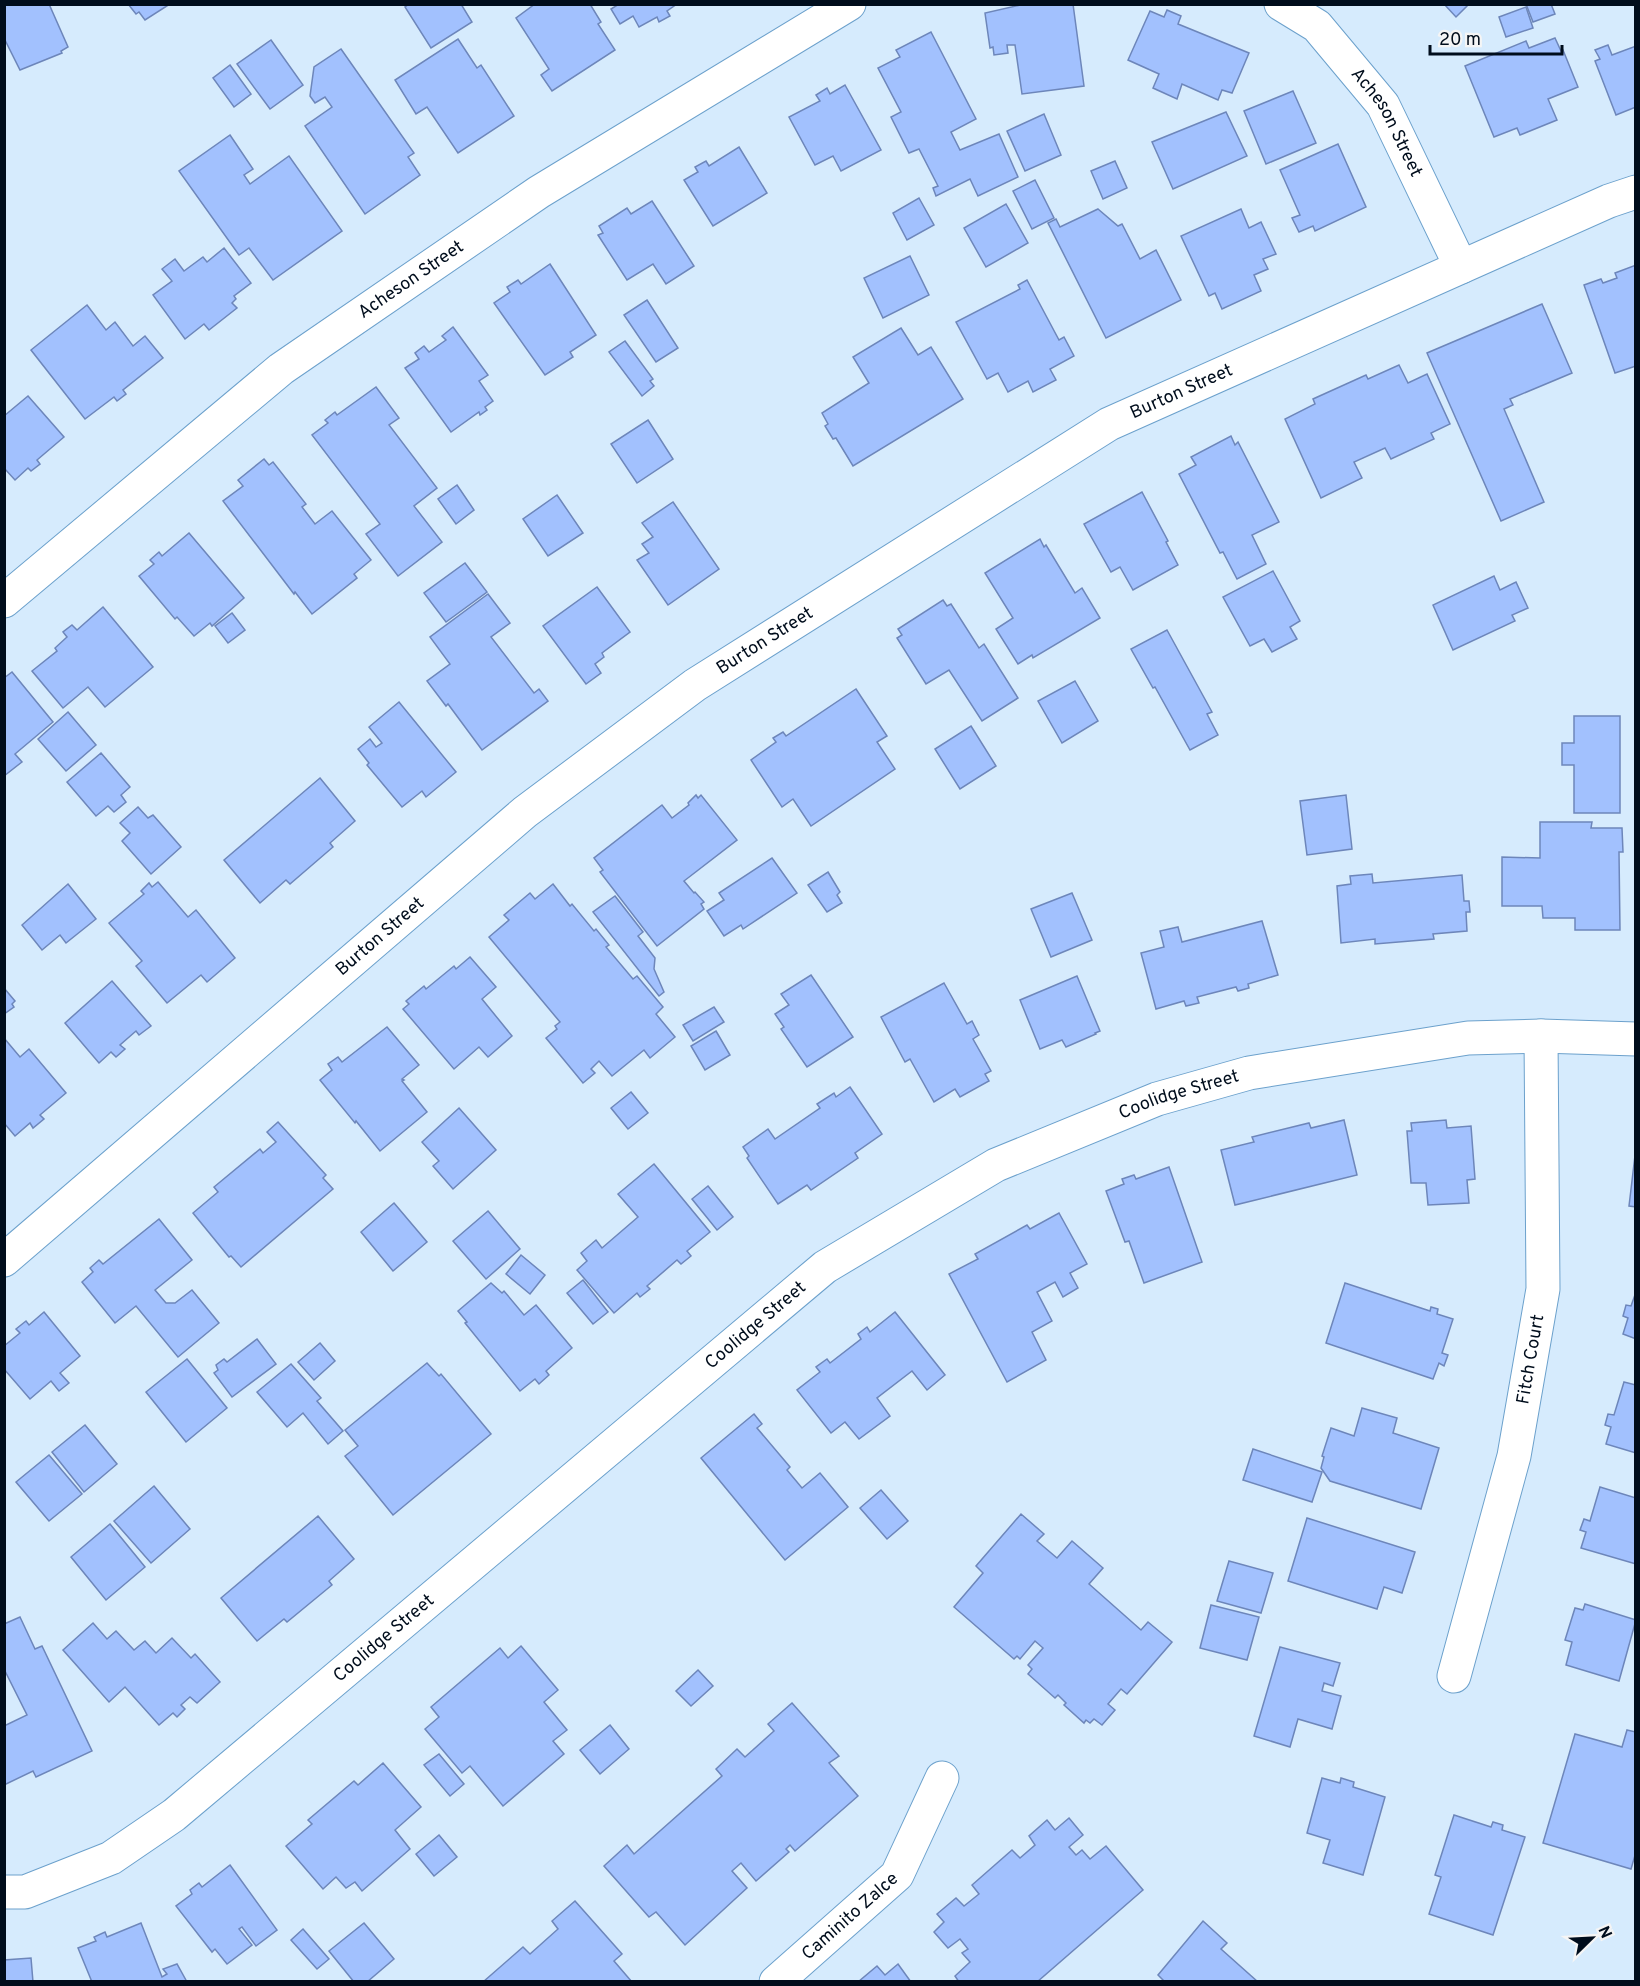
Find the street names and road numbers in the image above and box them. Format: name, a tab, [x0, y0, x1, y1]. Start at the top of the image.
street label: Acheson Street	[1345, 63, 1427, 181]
street label: Acheson Street	[354, 235, 468, 324]
street label: Burton Street	[1127, 359, 1236, 425]
street label: Burton Street	[712, 602, 818, 680]
street label: Burton Street	[331, 892, 429, 981]
street label: Coolidge Street	[1115, 1065, 1242, 1125]
street label: Coolidge Street	[700, 1276, 811, 1375]
street label: Fitch Court	[1512, 1313, 1550, 1406]
street label: Coolidge Street	[329, 1589, 439, 1687]
street label: Caminito Zalce	[797, 1868, 903, 1965]

